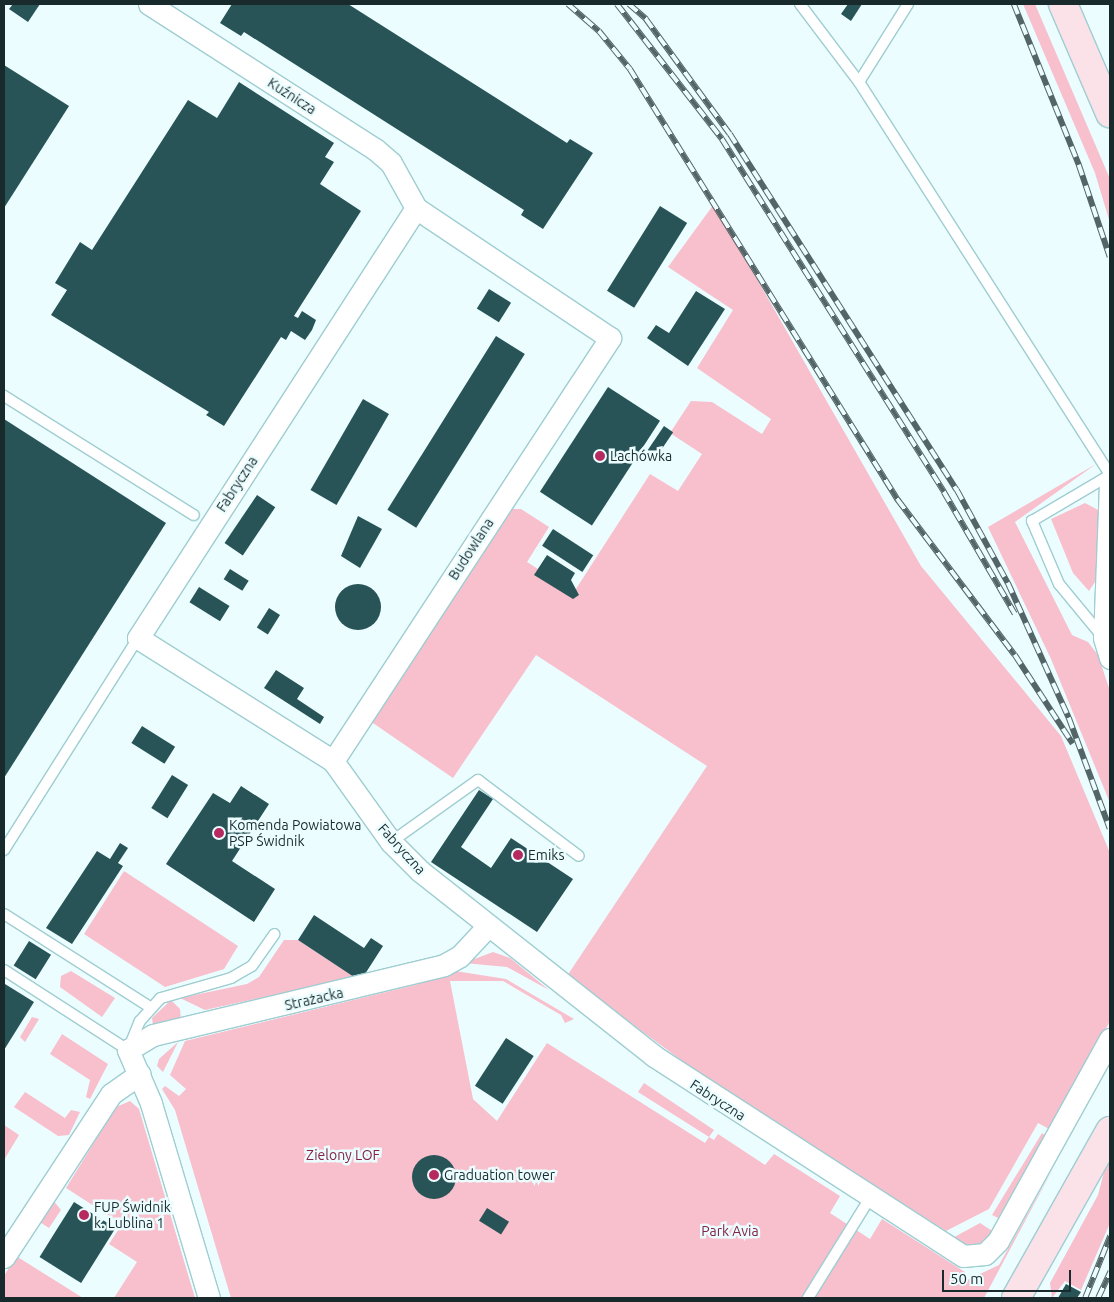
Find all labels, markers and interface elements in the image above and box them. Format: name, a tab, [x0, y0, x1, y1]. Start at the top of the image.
street label: Kuźnicza	[265, 74, 319, 118]
place label: Lachówka	[610, 448, 672, 464]
marker: Lachówka	[594, 450, 606, 462]
street label: Fabryczna	[213, 453, 261, 515]
street label: Budowlana	[445, 515, 497, 583]
place label: Komenda Powiatowa PSP Świdnik	[229, 817, 361, 850]
street label: Fabryczna	[375, 820, 429, 878]
marker: Komenda Powiatowa PSP Świdnik	[213, 827, 225, 839]
place label: Emiks	[528, 847, 564, 863]
marker: Emiks	[512, 849, 524, 861]
street label: Strażacka	[283, 984, 345, 1014]
street label: Fabryczna	[687, 1076, 749, 1124]
park label: Zielony LOF	[306, 1147, 380, 1163]
place label: Graduation tower	[444, 1167, 555, 1183]
marker: Graduation tower	[428, 1169, 440, 1181]
place label: FUP Świdnik k. Lublina 1	[94, 1199, 171, 1232]
marker: FUP Świdnik k. Lublina 1	[78, 1209, 90, 1221]
park label: Park Avia	[701, 1223, 759, 1239]
scale bar	[944, 1260, 1073, 1292]
text: 50 m	[950, 1270, 983, 1287]

